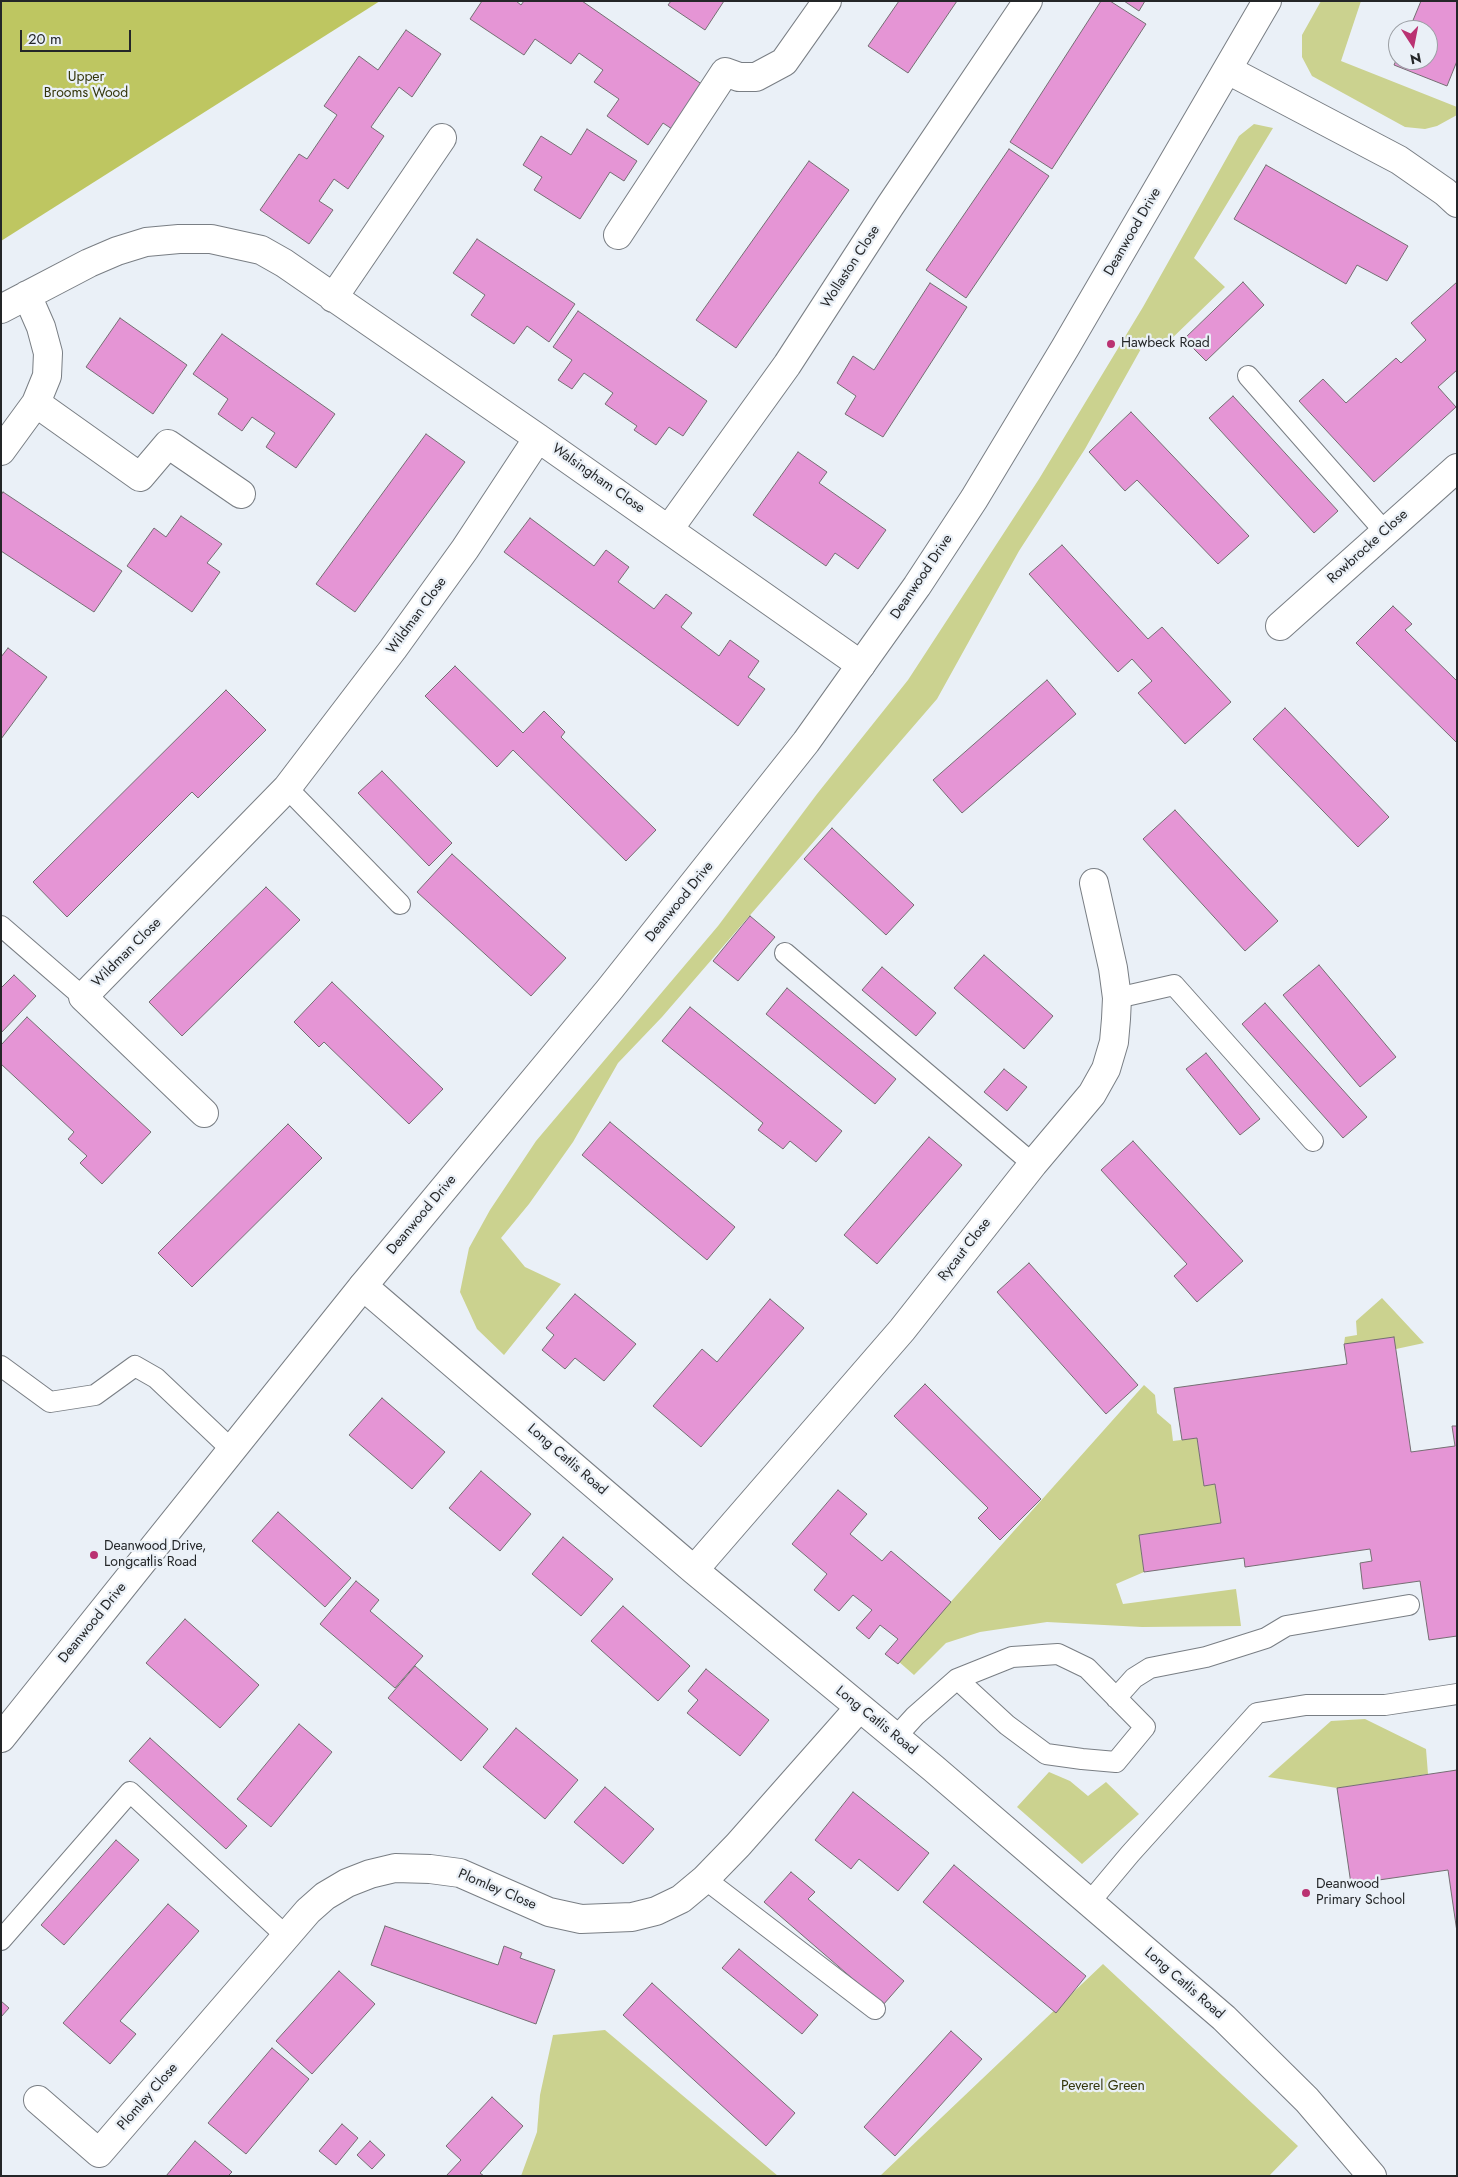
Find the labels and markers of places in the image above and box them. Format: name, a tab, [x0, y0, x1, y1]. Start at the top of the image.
place label: Hawbeck Road	[1121, 336, 1210, 352]
marker: Hawbeck Road	[1105, 338, 1117, 350]
place label: Deanwood Drive, Longcatlis Road	[104, 1539, 206, 1571]
marker: Deanwood Drive, Longcatlis Road	[88, 1549, 100, 1561]
place label: Deanwood Primary School	[1316, 1877, 1405, 1910]
marker: Deanwood Primary School	[1300, 1887, 1312, 1899]

